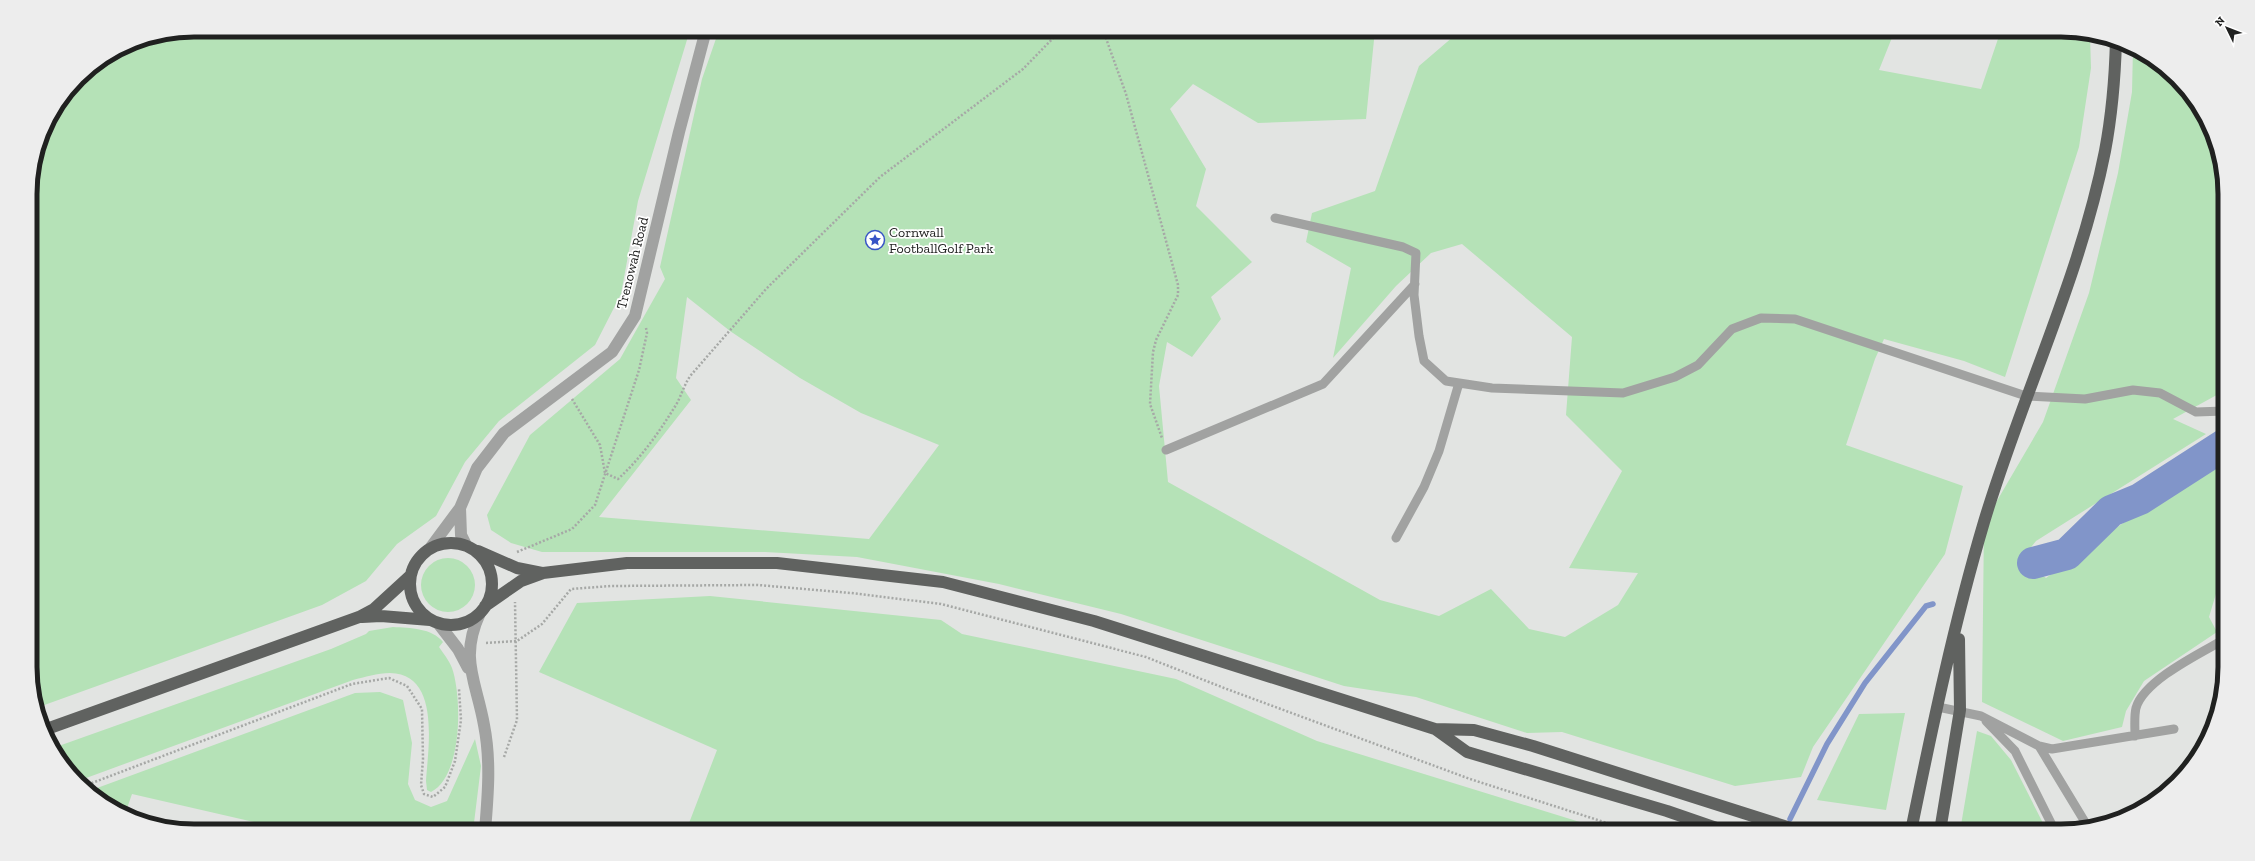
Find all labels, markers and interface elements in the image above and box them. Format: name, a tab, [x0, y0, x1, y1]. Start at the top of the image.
north arrow	[2207, 8, 2247, 48]
text: N	[2212, 14, 2228, 29]
street label: Trenowah Road	[613, 215, 652, 311]
place label: Cornwall FootballGolf Park	[889, 224, 994, 257]
place icon: Cornwall FootballGolf Park	[864, 229, 886, 251]

